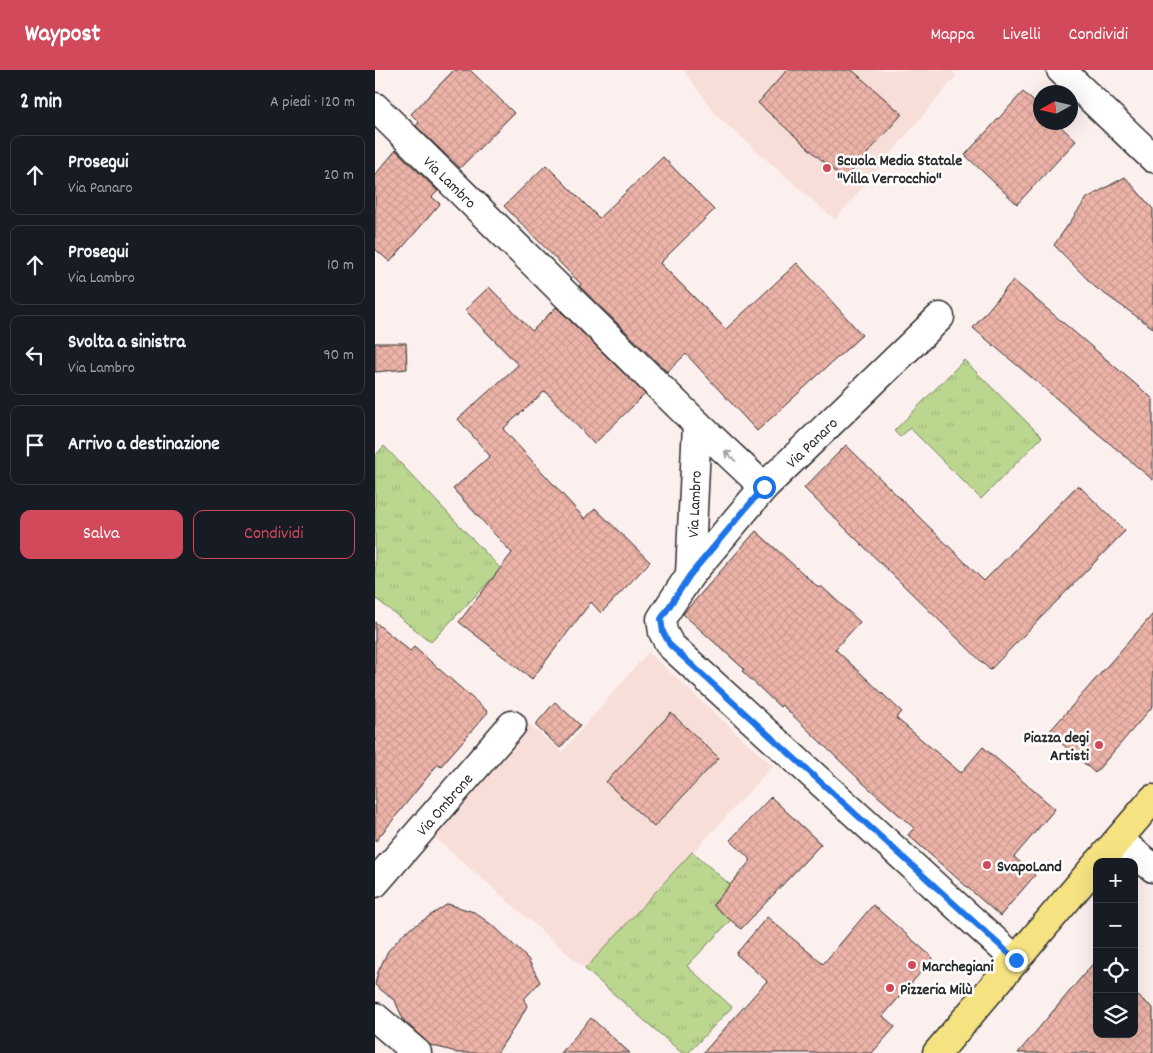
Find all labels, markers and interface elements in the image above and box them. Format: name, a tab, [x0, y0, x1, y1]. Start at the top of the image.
text: Waypost	[25, 18, 100, 52]
text: Mappa	[931, 23, 975, 48]
text: Livelli	[1003, 23, 1041, 48]
text: Condividi	[1069, 23, 1128, 48]
north arrow	[1033, 85, 1078, 130]
text: 2 min	[20, 88, 62, 118]
text: A piedi · 120 m	[270, 91, 355, 114]
text: Prosegui	[68, 150, 128, 177]
place label: Scuola Media Statale "Villa Verrocchio"	[837, 150, 962, 191]
street label: Via Lambro	[417, 151, 481, 215]
icon: ahead	[21, 161, 49, 189]
marker: Scuola Media Statale "Villa Verrocchio"	[821, 162, 833, 174]
text: 20 m	[324, 164, 354, 187]
text: Via Panaro	[68, 177, 133, 200]
text: Prosegui	[68, 240, 128, 267]
icon: ahead	[21, 251, 49, 279]
text: 10 m	[327, 254, 354, 277]
text: Via Lambro	[68, 267, 135, 290]
text: Svolta a sinistra	[68, 330, 186, 357]
icon: left	[21, 341, 49, 369]
text: 90 m	[323, 344, 354, 367]
text: Via Lambro	[68, 357, 135, 380]
street label: Via Panaro	[782, 413, 844, 474]
icon: arrive	[21, 431, 49, 459]
text: Arrivo a destinazione	[68, 432, 220, 459]
one-way arrow	[724, 450, 737, 462]
street label: Via Lambro	[683, 470, 709, 538]
route start	[753, 476, 776, 499]
button: Salva	[20, 510, 183, 559]
button: Condividi	[193, 510, 355, 559]
place label: Piazza degi Artisti	[1023, 727, 1089, 768]
marker: Piazza degi Artisti	[1093, 739, 1105, 751]
street label: Via Ombrone	[412, 769, 479, 842]
place label: SvapoLand	[997, 856, 1062, 879]
map controls	[1093, 858, 1138, 1038]
button: +	[1093, 858, 1138, 903]
marker: SvapoLand	[981, 859, 993, 871]
button: −	[1093, 903, 1138, 948]
button: locate	[1093, 948, 1138, 993]
route end	[1005, 949, 1028, 972]
place label: Marchegiani	[922, 956, 993, 979]
marker: Marchegiani	[906, 959, 918, 971]
place label: Pizzeria Milù	[900, 979, 973, 1002]
marker: Pizzeria Milù	[884, 982, 896, 994]
button: layers	[1093, 993, 1138, 1038]

